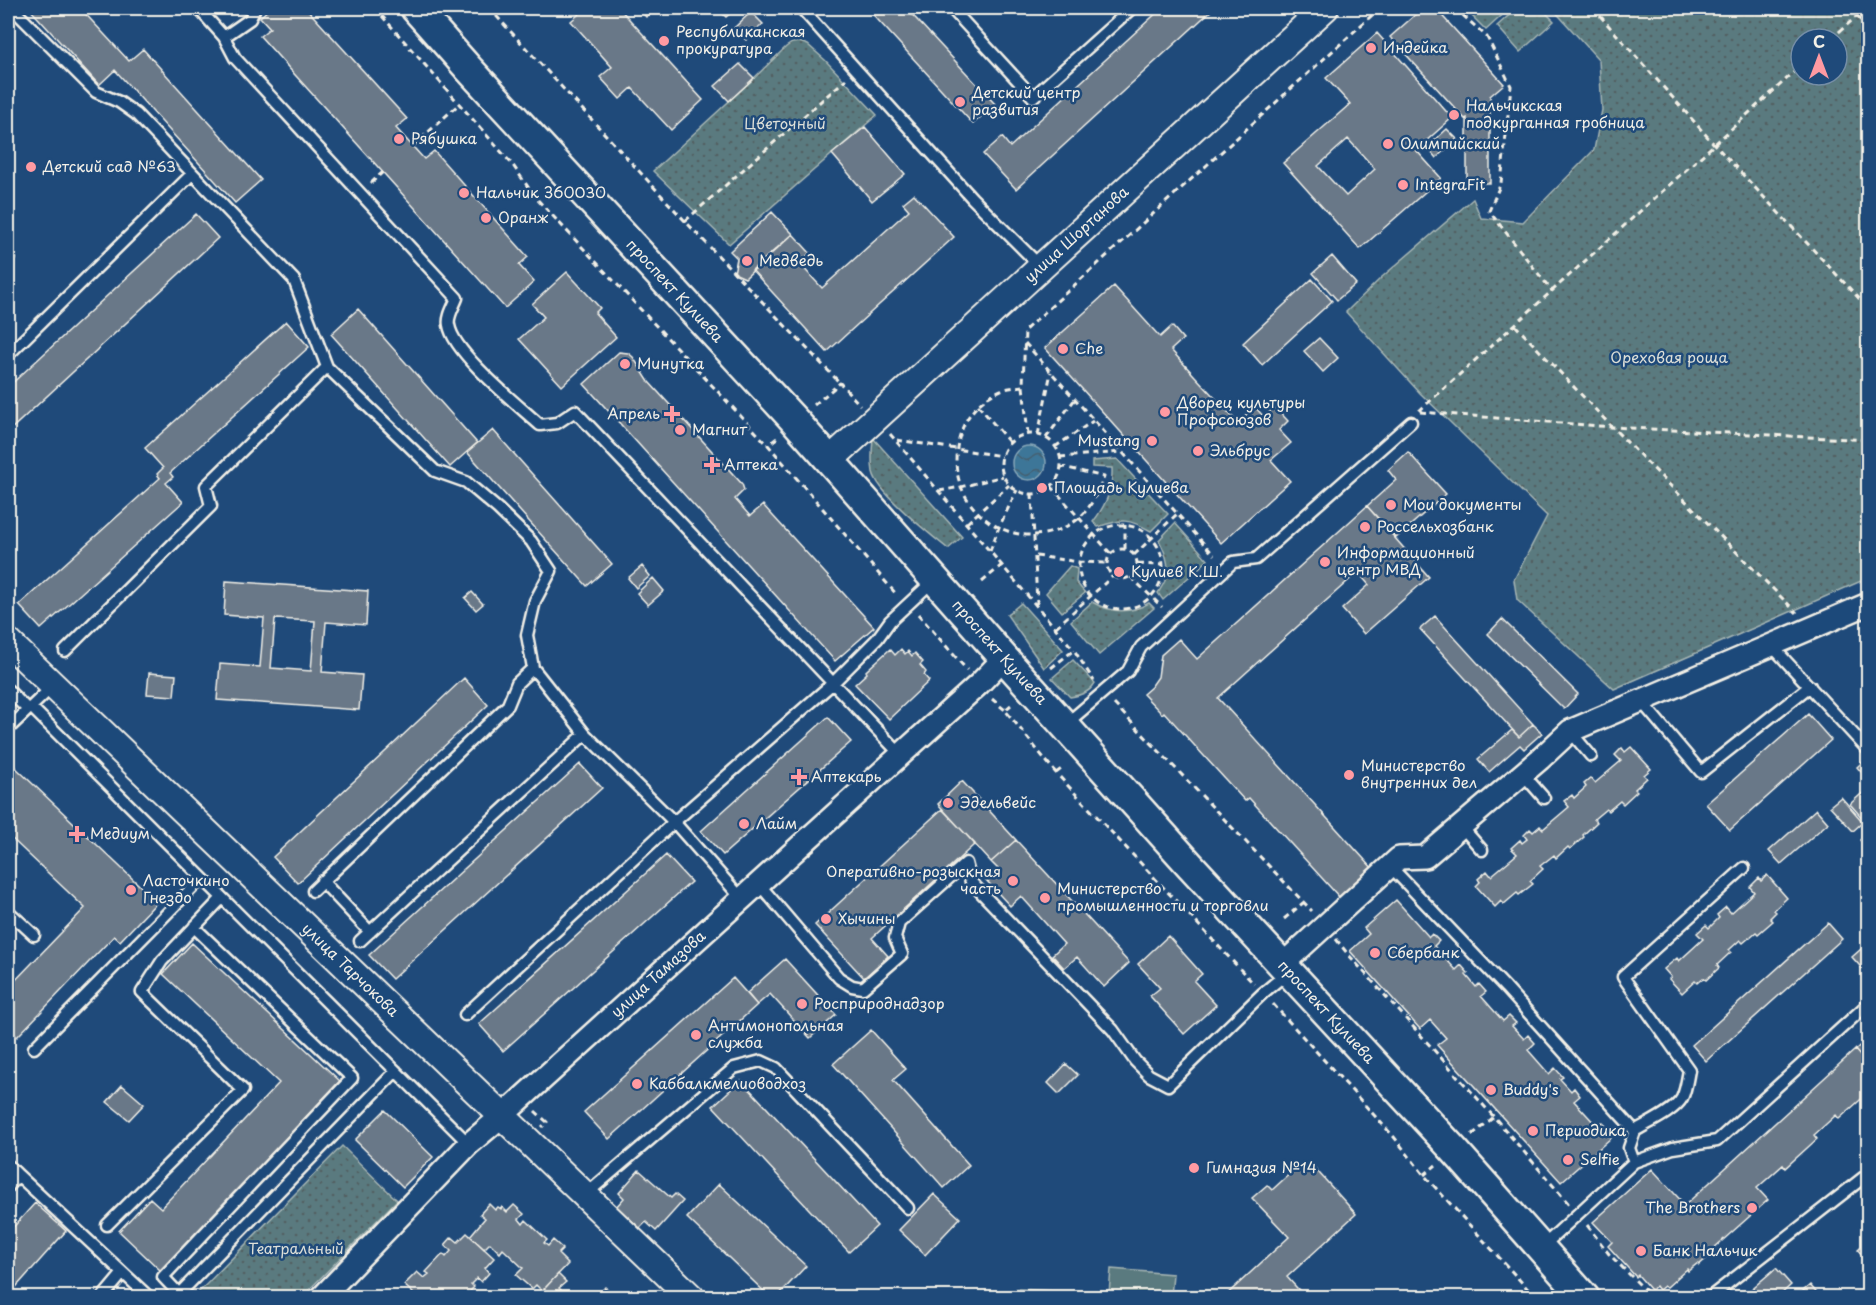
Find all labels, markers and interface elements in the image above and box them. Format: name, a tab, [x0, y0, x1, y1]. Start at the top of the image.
place label: Республиканская прокуратура	[676, 19, 806, 59]
north arrow	[1789, 27, 1849, 87]
text: С	[1813, 29, 1825, 53]
marker: Республиканская прокуратура	[657, 34, 671, 48]
place label: Индейка	[1383, 35, 1448, 58]
marker: Индейка	[1364, 41, 1378, 55]
place label: Детский центр развития	[971, 80, 1080, 120]
place label: Нальчикская подкурганная гробница	[1466, 93, 1645, 133]
marker: Детский центр развития	[953, 95, 967, 109]
marker: Нальчикская подкурганная гробница	[1447, 108, 1461, 122]
park label: Цветочный	[744, 111, 826, 134]
place label: Рябушка	[411, 126, 478, 149]
place label: Олимпийский	[1400, 131, 1500, 154]
marker: Рябушка	[392, 132, 406, 146]
marker: Олимпийский	[1381, 137, 1395, 151]
place label: Детский сад №63	[42, 154, 176, 177]
marker: Детский сад №63	[24, 160, 38, 174]
place label: IntegraFit	[1415, 172, 1485, 195]
marker: IntegraFit	[1396, 178, 1410, 192]
place label: Нальчик 360030	[476, 180, 606, 203]
street label: улица Шортанова	[1018, 180, 1133, 287]
marker: Нальчик 360030	[457, 186, 471, 200]
place label: Оранж	[498, 205, 548, 228]
marker: Оранж	[479, 211, 493, 225]
street label: проспект Кулиева	[622, 233, 730, 347]
place label: Медведь	[759, 248, 824, 271]
marker: Медведь	[740, 254, 754, 268]
place label: Che	[1075, 336, 1103, 359]
marker: Che	[1056, 342, 1070, 356]
park label: Ореховая роща	[1610, 345, 1728, 368]
place label: Минутка	[637, 351, 705, 374]
marker: Минутка	[618, 357, 632, 371]
place label: Дворец культуры Профсоюзов	[1176, 390, 1305, 430]
place label: Апрель	[607, 401, 660, 424]
marker: Дворец культуры Профсоюзов	[1158, 405, 1172, 419]
marker: Апрель	[665, 407, 679, 421]
place label: Магнит	[692, 417, 747, 440]
marker: Магнит	[673, 423, 687, 437]
place label: Mustang	[1078, 428, 1140, 451]
marker: Mustang	[1145, 434, 1159, 448]
place label: Эльбрус	[1210, 438, 1270, 461]
marker: Эльбрус	[1191, 444, 1205, 458]
place label: Аптека	[724, 452, 778, 475]
marker: Аптека	[705, 458, 719, 472]
place label: Площадь Кулиева	[1054, 475, 1189, 498]
marker: Площадь Кулиева	[1035, 481, 1049, 495]
place label: Мои документы	[1403, 492, 1522, 515]
marker: Мои документы	[1384, 498, 1398, 512]
place label: Россельхозбанк	[1377, 514, 1494, 537]
marker: Россельхозбанк	[1358, 520, 1372, 534]
place label: Информационный центр МВД	[1337, 540, 1475, 580]
marker: Информационный центр МВД	[1318, 555, 1332, 569]
place label: Кулиев К.Ш.	[1131, 559, 1223, 582]
marker: Кулиев К.Ш.	[1112, 565, 1126, 579]
street label: проспект Кулиева	[947, 594, 1054, 710]
place label: Министерство внутренних дел	[1361, 753, 1477, 793]
place label: Аптекарь	[811, 764, 882, 787]
marker: Министерство внутренних дел	[1342, 768, 1356, 782]
marker: Аптекарь	[792, 770, 806, 784]
place label: Эдельвейс	[960, 790, 1036, 813]
marker: Эдельвейс	[941, 796, 955, 810]
place label: Лайм	[756, 811, 797, 834]
marker: Лайм	[737, 817, 751, 831]
place label: Медиум	[90, 821, 150, 844]
marker: Медиум	[68, 825, 86, 843]
place label: Оперативно-розыскная часть	[826, 859, 1001, 899]
place label: Ласточкино Гнездо	[143, 868, 230, 908]
marker: Оперативно-розыскная часть	[1006, 874, 1020, 888]
place label: Министерство промышленности и торговли	[1057, 876, 1269, 916]
marker: Ласточкино Гнездо	[124, 883, 138, 897]
marker: Министерство промышленности и торговли	[1038, 891, 1052, 905]
place label: Хычины	[838, 906, 896, 929]
marker: Хычины	[819, 912, 833, 926]
street label: улица Тарчокова	[297, 917, 405, 1022]
street label: улица Тамазова	[605, 924, 710, 1022]
place label: Сбербанк	[1387, 940, 1459, 963]
marker: Сбербанк	[1368, 946, 1382, 960]
street label: проспект Кулиева	[1273, 954, 1382, 1069]
place label: Росприроднадзор	[814, 991, 945, 1014]
marker: Росприроднадзор	[795, 997, 809, 1011]
place label: Антимонопольная служба	[708, 1013, 844, 1053]
marker: Антимонопольная служба	[689, 1028, 703, 1042]
place label: Каббалкмелиоводхоз	[649, 1071, 806, 1094]
marker: Каббалкмелиоводхоз	[630, 1077, 644, 1091]
place label: Buddy's	[1503, 1077, 1559, 1100]
marker: Buddy's	[1484, 1083, 1498, 1097]
place label: Периодика	[1545, 1118, 1627, 1141]
marker: Периодика	[1526, 1124, 1540, 1138]
place label: Selfie	[1580, 1147, 1620, 1170]
marker: Selfie	[1561, 1153, 1575, 1167]
place label: Гимназия №14	[1206, 1155, 1317, 1178]
marker: Гимназия №14	[1187, 1161, 1201, 1175]
place label: The Brothers	[1646, 1195, 1740, 1218]
marker: The Brothers	[1745, 1201, 1759, 1215]
park label: Театральный	[248, 1236, 344, 1259]
place label: Банк Нальчик	[1653, 1238, 1757, 1261]
marker: Банк Нальчик	[1634, 1244, 1648, 1258]

